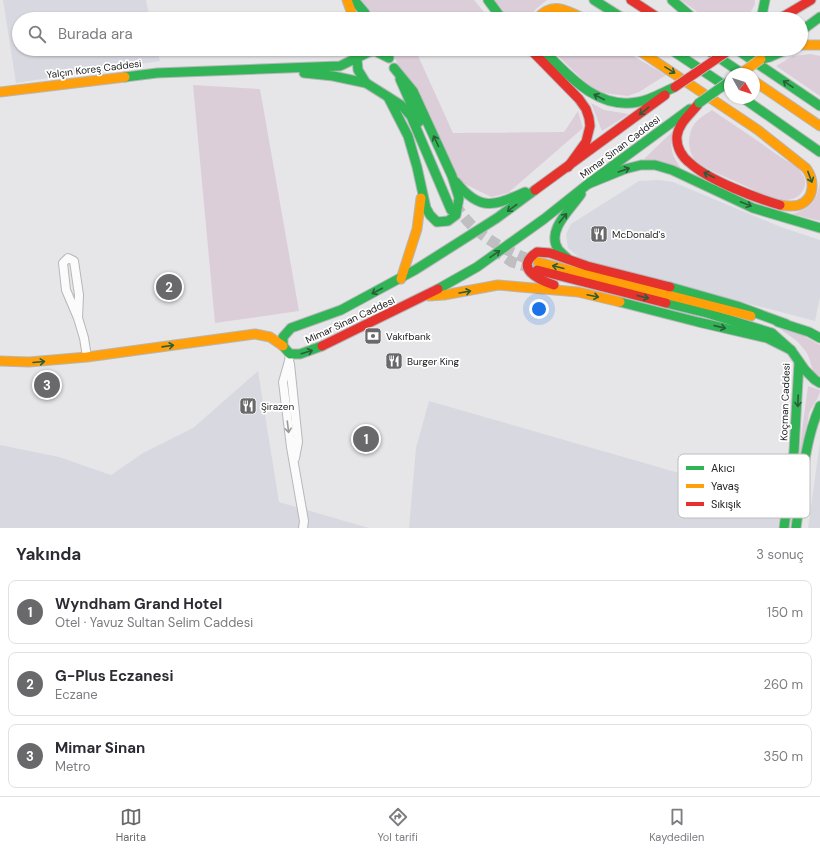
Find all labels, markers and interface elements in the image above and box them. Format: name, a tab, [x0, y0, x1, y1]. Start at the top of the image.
search box	[12, 12, 808, 56]
icon: search	[26, 23, 48, 45]
text: Burada ara	[58, 24, 133, 44]
street label: Yalçın Koreş Caddesi	[46, 57, 142, 81]
one-way arrow	[664, 66, 675, 74]
north arrow	[724, 68, 760, 104]
one-way arrow	[783, 80, 794, 88]
one-way arrow	[593, 93, 605, 100]
one-way arrow	[639, 106, 650, 115]
street label: Mimar Sinan Caddesi	[577, 113, 663, 181]
one-way arrow	[432, 135, 439, 147]
one-way arrow	[618, 166, 631, 173]
one-way arrow	[703, 171, 715, 179]
one-way arrow	[807, 171, 814, 184]
one-way arrow	[739, 201, 751, 208]
one-way arrow	[506, 204, 517, 212]
one-way arrow	[558, 212, 567, 223]
restaurant icon: McDonald's	[589, 224, 609, 244]
place label: McDonald's	[612, 228, 665, 241]
one-way arrow	[490, 250, 501, 258]
one-way arrow	[552, 263, 565, 271]
pin: 2	[156, 272, 182, 302]
one-way arrow	[458, 287, 471, 295]
one-way arrow	[371, 288, 383, 295]
one-way arrow	[587, 292, 600, 300]
street label: Mimar Sinan Caddesi	[303, 294, 397, 346]
one-way arrow	[636, 294, 649, 301]
your location	[529, 299, 549, 319]
one-way arrow	[713, 324, 726, 332]
bank icon: Vakıfbank	[363, 326, 383, 346]
place label: Vakıfbank	[386, 330, 431, 343]
one-way arrow	[161, 342, 174, 350]
one-way arrow	[301, 348, 314, 355]
restaurant icon: Burger King	[384, 351, 404, 371]
place label: Burger King	[407, 355, 460, 368]
one-way arrow	[32, 358, 45, 365]
street label: Koçman Caddesi	[777, 363, 793, 441]
pin: 3	[34, 370, 60, 400]
one-way arrow	[794, 394, 801, 407]
restaurant icon: Şirazen	[238, 396, 258, 416]
place label: Şirazen	[261, 400, 294, 413]
one-way arrow	[284, 420, 292, 433]
pin: 1	[353, 424, 379, 454]
legend	[678, 454, 810, 518]
text: Akıcı	[711, 461, 735, 475]
text: Yavaş	[711, 479, 739, 493]
text: Sıkışık	[711, 497, 742, 511]
text: Yakında	[16, 543, 81, 565]
text: 3 sonuç	[756, 546, 804, 563]
text: Wyndham Grand Hotel	[55, 594, 222, 614]
text: 1	[28, 604, 32, 621]
text: 150 m	[767, 604, 803, 621]
text: Otel · Yavuz Sultan Selim Caddesi	[55, 614, 253, 631]
text: G-Plus Eczanesi	[55, 666, 174, 686]
text: 2	[26, 676, 34, 693]
text: 260 m	[763, 676, 803, 693]
text: Eczane	[55, 686, 98, 703]
text: Mimar Sinan	[55, 738, 145, 758]
text: 3	[26, 748, 34, 765]
text: 350 m	[763, 748, 803, 765]
text: Metro	[55, 758, 90, 775]
tab: Harita	[116, 806, 146, 844]
tab: Yol tarifi	[377, 806, 418, 844]
tab: Kaydedilen	[649, 806, 704, 844]

